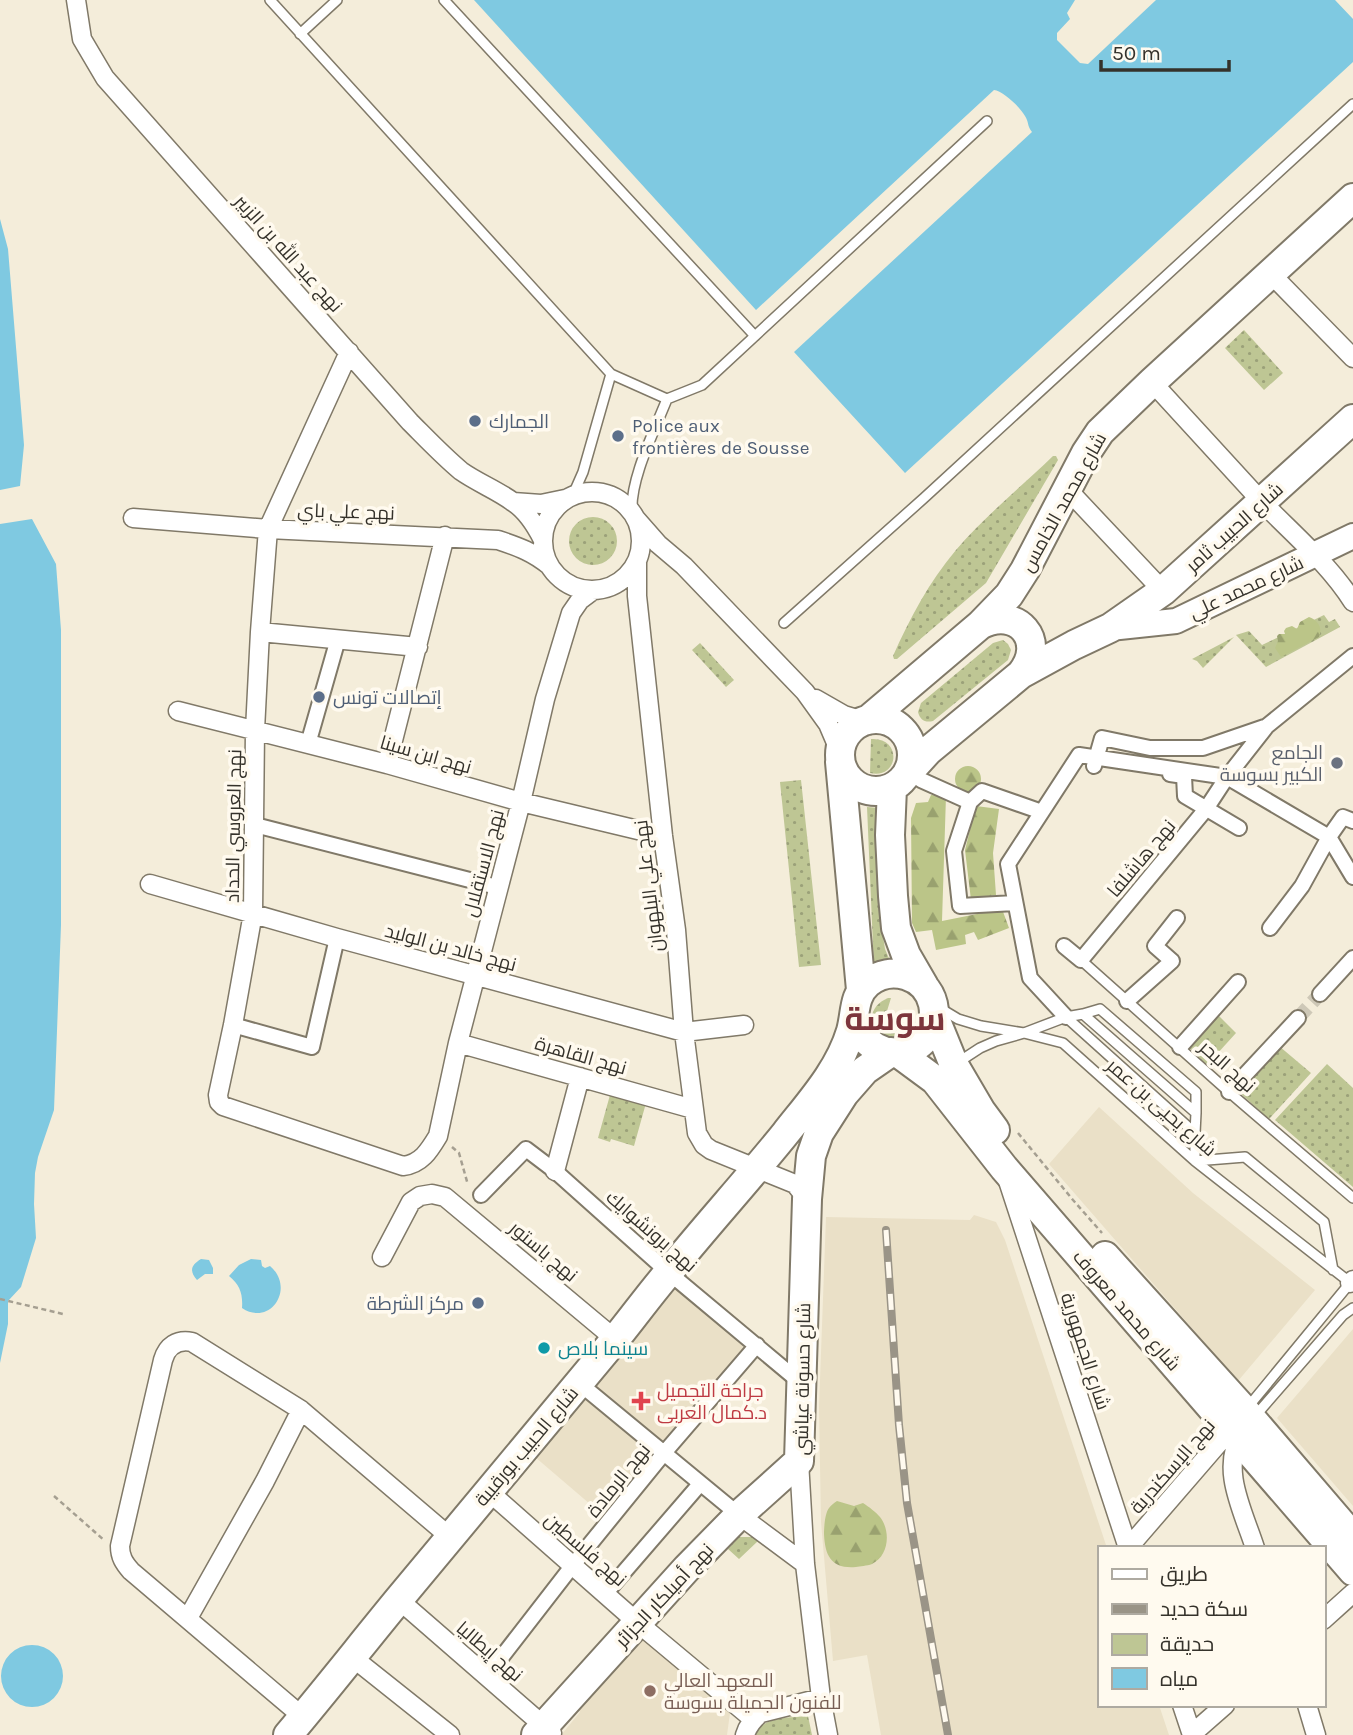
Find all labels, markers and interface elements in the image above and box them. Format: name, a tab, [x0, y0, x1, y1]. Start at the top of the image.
scale bar	[1101, 28, 1229, 72]
text: 50 m	[1112, 41, 1161, 65]
street label: نهج عبد الله بن الزبير	[228, 188, 348, 318]
place label: الجمارك	[489, 411, 549, 433]
marker: الجمارك	[467, 413, 483, 429]
place label: Police aux frontières de Sousse	[632, 415, 810, 459]
marker: Police aux frontières de Sousse	[610, 428, 626, 444]
street label: شارع محمد الخامس	[1016, 429, 1113, 577]
street label: شارع الحبيب ثامر	[1181, 478, 1289, 579]
street label: نهج علي باي	[297, 499, 395, 528]
street label: شارع محمد علي	[1186, 552, 1308, 627]
place label: إتصالات تونس	[333, 687, 442, 709]
marker: إتصالات تونس	[311, 689, 327, 705]
street label: نهج ابن سينا	[377, 731, 474, 780]
place label: الجامع الكبير بسوسة	[1220, 742, 1323, 786]
street label: نهج العروسي الحداد	[222, 749, 249, 903]
marker: الجامع الكبير بسوسة	[1329, 755, 1345, 771]
street label: نهج الاستقلال	[459, 807, 511, 920]
street label: نهج هاشلفا	[1103, 816, 1182, 903]
street label: نهج علي البلهوان	[630, 818, 671, 953]
street label: نهج خالد بن الوليد	[382, 920, 519, 978]
district label: سوسة	[845, 1000, 945, 1038]
street label: نهج القاهرة	[532, 1032, 629, 1081]
street label: نهج البحر	[1193, 1035, 1260, 1099]
street label: شارع يحيى بن عمر	[1100, 1054, 1220, 1163]
street label: نهج برونشوايك	[600, 1186, 701, 1279]
street label: نهج باستور	[503, 1216, 582, 1288]
street label: شارع محمد معروف	[1066, 1246, 1185, 1377]
street label: شارع الجمهورية	[1054, 1290, 1114, 1413]
place label: مركز الشرطة	[367, 1293, 464, 1315]
marker: مركز الشرطة	[470, 1295, 486, 1311]
street label: شارع حسونة عياشي	[791, 1302, 818, 1456]
place label: سينما بلاص	[558, 1338, 648, 1360]
marker: سينما بلاص	[536, 1340, 552, 1356]
place label: جراحة التجميل د.كمال العربى	[657, 1380, 767, 1424]
street label: شارع الحبيب بورقيبة	[470, 1382, 585, 1512]
marker: جراحة التجميل د.كمال العربى	[631, 1391, 651, 1411]
street label: نهج الإسكندرية	[1126, 1415, 1221, 1520]
street label: نهج الرمادة	[582, 1439, 657, 1523]
street label: نهج فلسطين	[539, 1508, 631, 1593]
street label: نهج أميلكار الجزائر	[610, 1539, 720, 1654]
legend	[1098, 1546, 1325, 1707]
text: طريق	[1160, 1562, 1208, 1587]
text: سكة حديد	[1160, 1597, 1248, 1621]
street label: نهج إيطاليا	[450, 1617, 527, 1688]
text: حديقة	[1160, 1632, 1214, 1656]
text: مياه	[1160, 1667, 1198, 1691]
place label: المعهد العالي للفنون الجميلة بسوسة	[664, 1670, 842, 1714]
marker: المعهد العالي للفنون الجميلة بسوسة	[642, 1683, 658, 1699]

